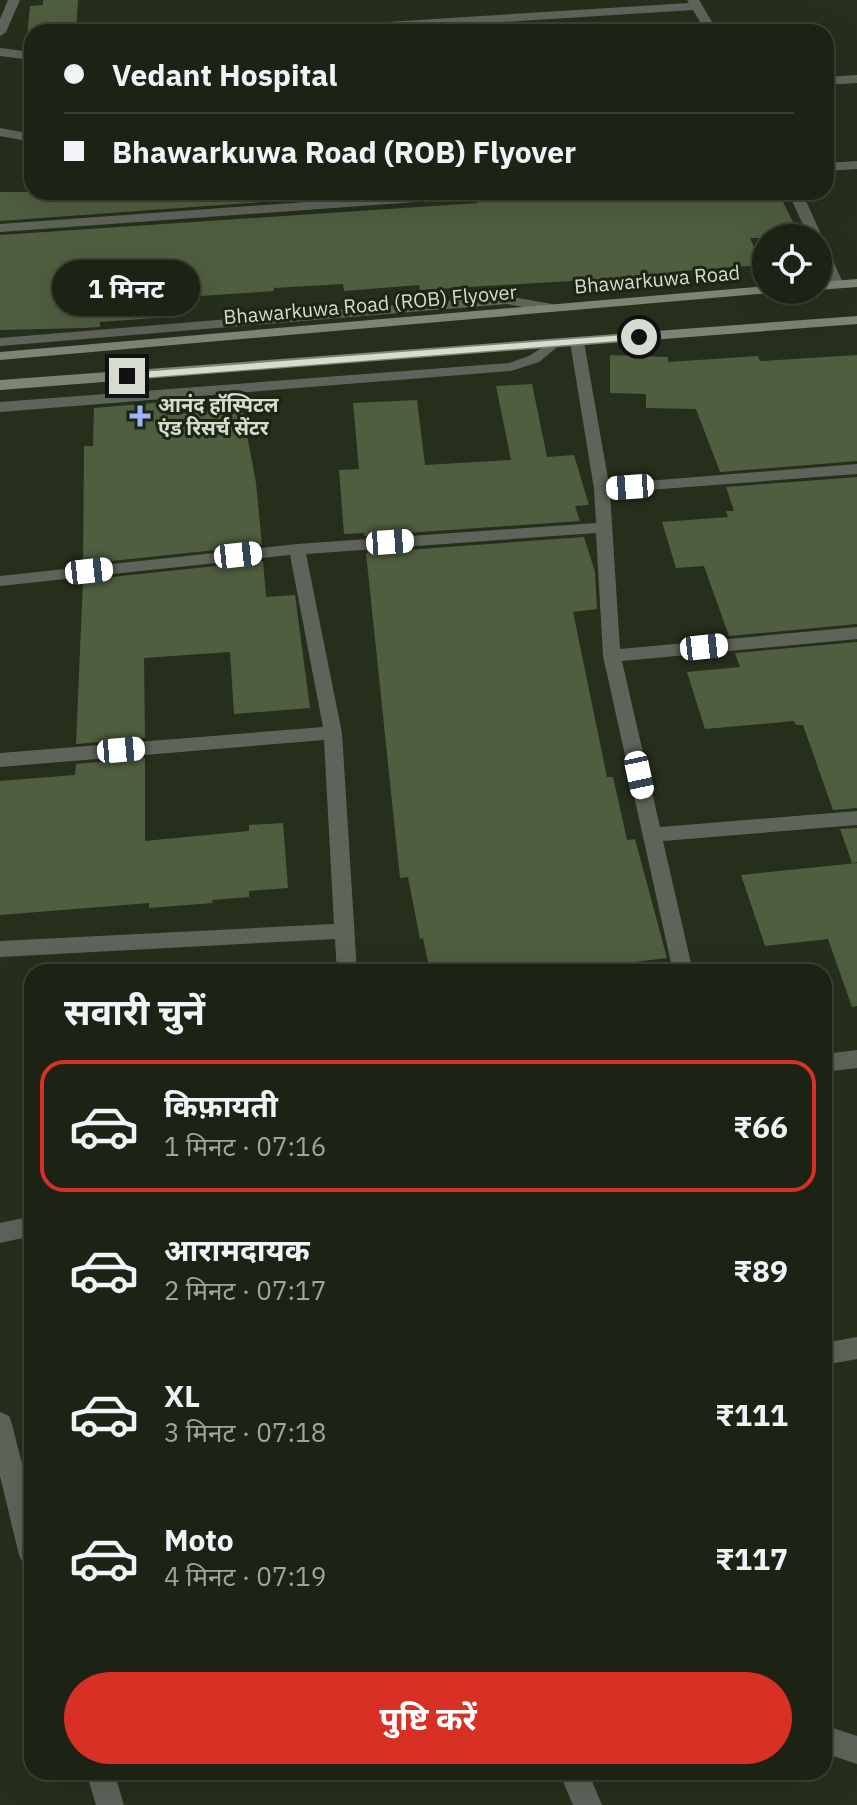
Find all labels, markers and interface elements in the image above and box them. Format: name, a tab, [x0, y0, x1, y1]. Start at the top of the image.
text: Vedant Hospital	[112, 55, 337, 94]
text: Bhawarkuwa Road (ROB) Flyover	[112, 132, 576, 171]
map controls	[752, 224, 832, 304]
button: locate	[752, 224, 832, 304]
street label: Bhawarkuwa Road	[573, 258, 741, 300]
callout: 1 मिनट	[53, 260, 201, 316]
text: 1 मिनट	[88, 271, 164, 305]
street label: Bhawarkuwa Road (ROB) Flyover	[222, 278, 518, 330]
route start	[621, 319, 657, 355]
route end	[109, 358, 145, 394]
place label: आनंद हॉस्पिटल एंड रिसर्च सेंटर	[158, 391, 280, 441]
marker: आनंद हॉस्पिटल एंड रिसर्च सेंटर	[129, 405, 151, 427]
car	[605, 473, 655, 501]
car	[365, 528, 415, 556]
car	[213, 541, 263, 569]
car	[64, 557, 114, 585]
car	[679, 633, 729, 661]
car	[96, 736, 146, 764]
car	[622, 749, 656, 801]
text: सवारी चुनें	[64, 988, 205, 1035]
text: किफ़ायती	[164, 1086, 278, 1125]
icon: car	[68, 1090, 140, 1162]
text: ₹66	[733, 1107, 788, 1146]
text: 1 मिनट · 07:16	[164, 1129, 326, 1163]
text: आरामदायक	[164, 1230, 310, 1269]
icon: car	[68, 1234, 140, 1306]
text: ₹89	[733, 1251, 788, 1290]
text: 2 मिनट · 07:17	[164, 1273, 326, 1307]
text: XL	[164, 1376, 200, 1415]
icon: car	[68, 1378, 140, 1450]
text: ₹111	[715, 1395, 788, 1434]
text: 3 मिनट · 07:18	[164, 1415, 326, 1449]
text: Moto	[164, 1520, 234, 1559]
icon: car	[68, 1522, 140, 1594]
text: ₹117	[715, 1539, 788, 1578]
text: 4 मिनट · 07:19	[164, 1559, 326, 1593]
button: पुष्टि करें	[64, 1672, 792, 1764]

